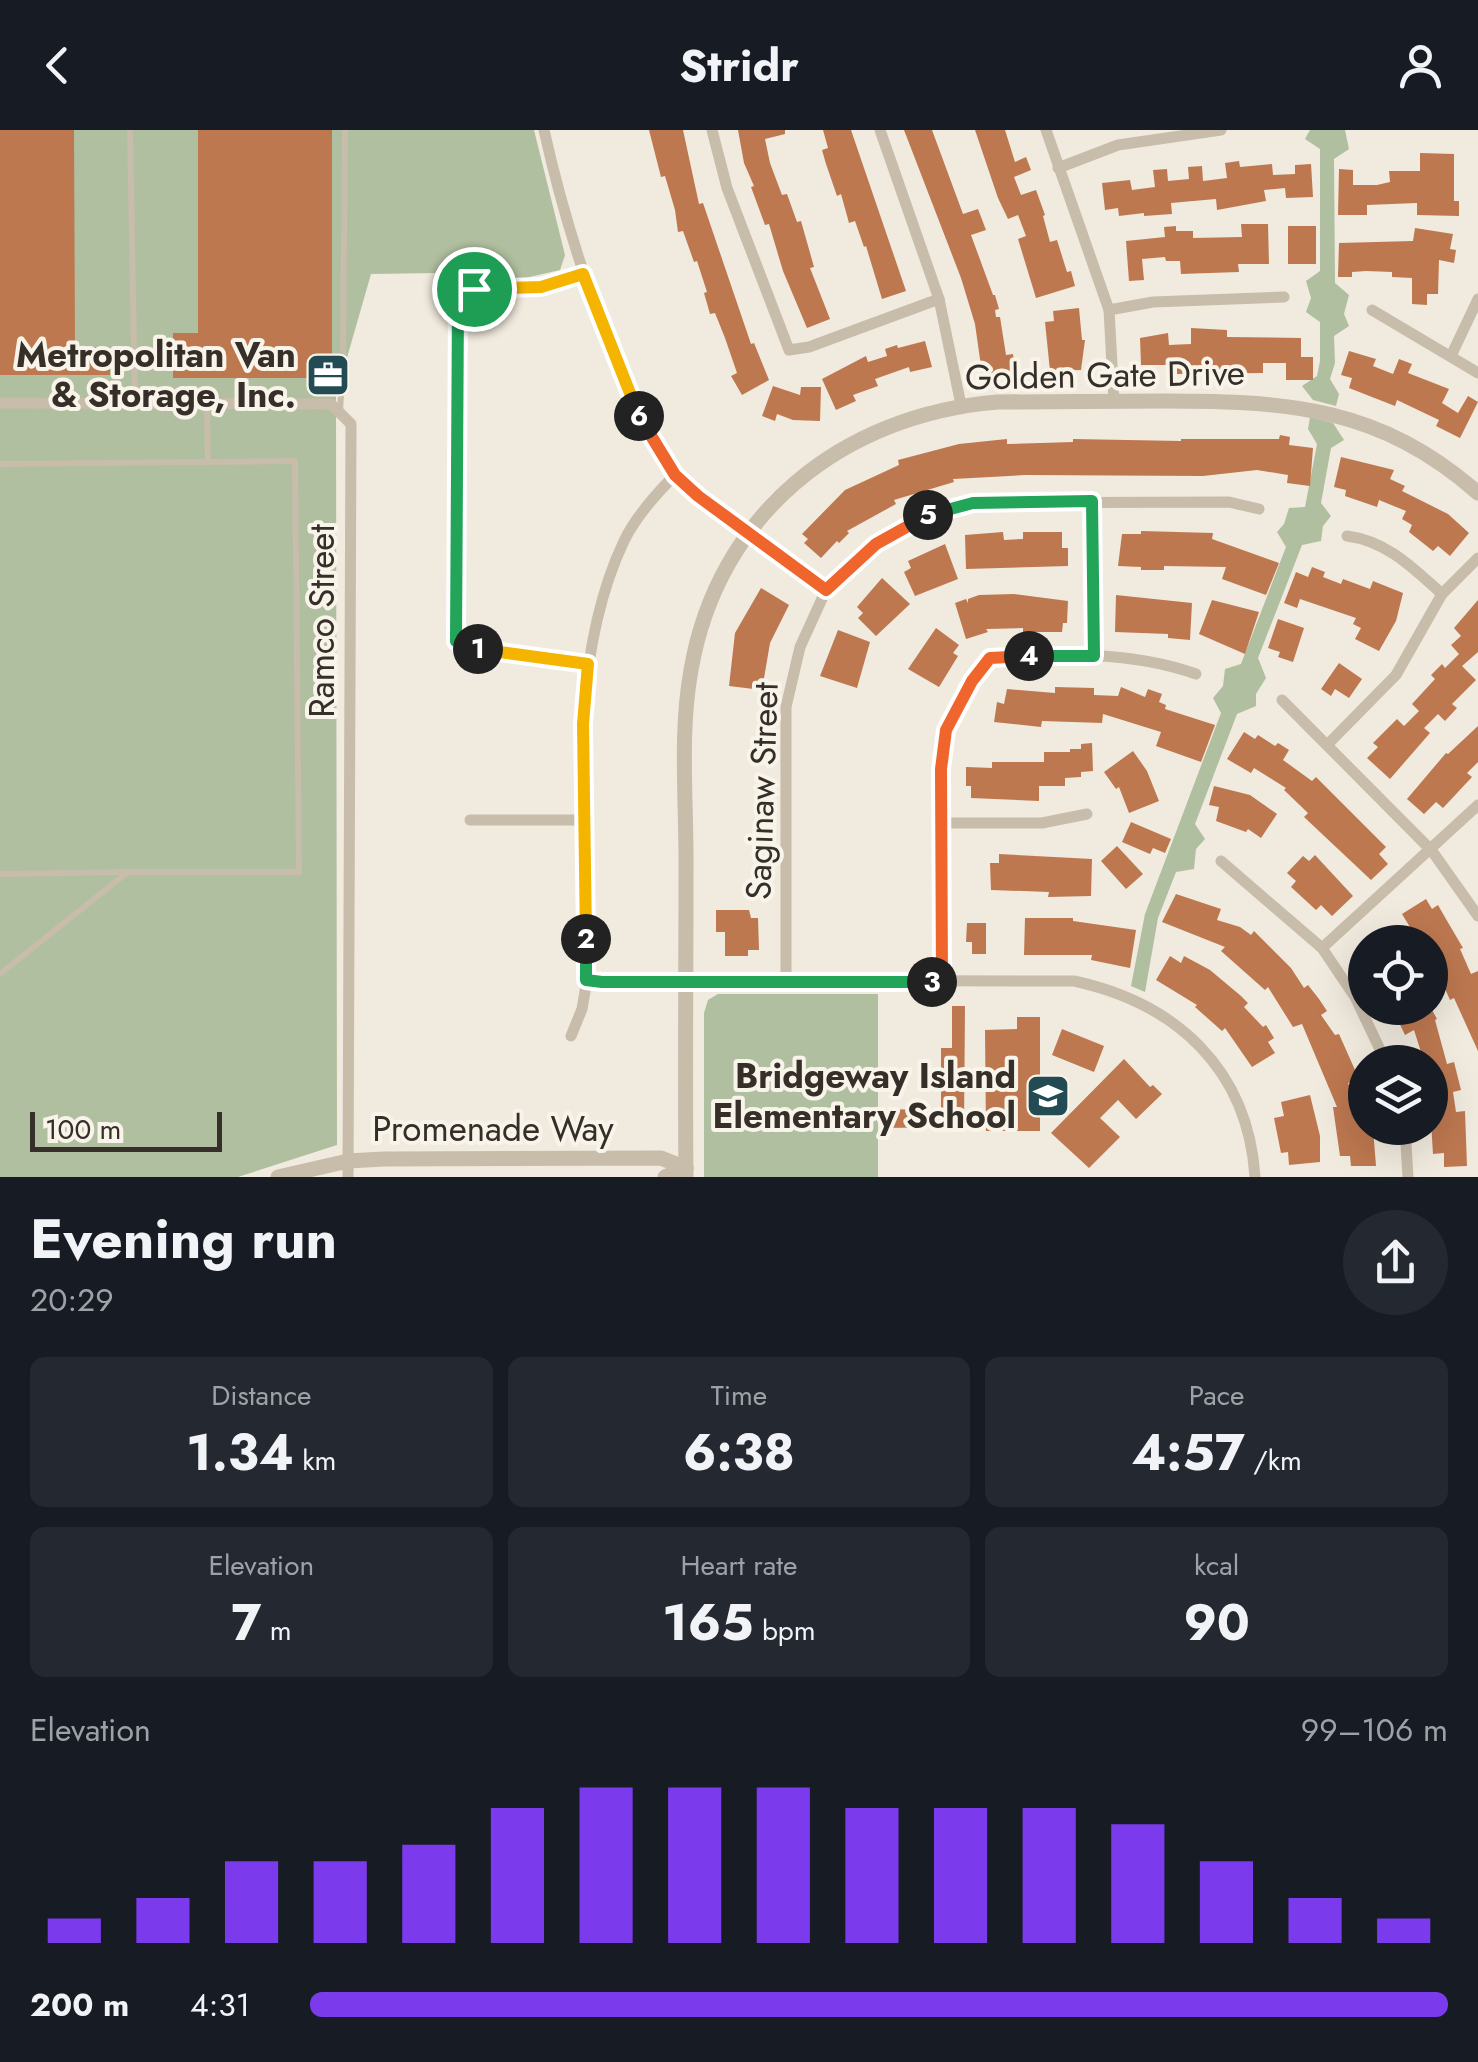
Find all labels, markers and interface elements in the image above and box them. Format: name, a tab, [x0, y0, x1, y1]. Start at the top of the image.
text: Stridr	[679, 33, 799, 98]
icon: back	[30, 38, 85, 93]
icon: person	[1393, 38, 1448, 93]
pin	[432, 247, 517, 332]
icon: arrive	[447, 262, 502, 317]
place label: Metropolitan Van & Storage, Inc.	[16, 330, 296, 420]
street label: Golden Gate Drive	[965, 348, 1245, 402]
office icon: Metropolitan Van & Storage, Inc.	[305, 352, 351, 398]
pin: 6	[614, 391, 664, 441]
text: 6	[630, 395, 648, 436]
pin: 5	[903, 490, 953, 540]
text: 5	[919, 494, 937, 535]
street label: Ramco Street	[297, 524, 347, 718]
pin: 1	[453, 624, 503, 674]
text: 1	[471, 628, 485, 669]
pin: 4	[1004, 631, 1054, 681]
text: 4	[1019, 635, 1039, 676]
street label: Saginaw Street	[733, 681, 791, 901]
pin: 2	[561, 914, 611, 964]
text: 2	[577, 918, 595, 959]
map controls	[1348, 925, 1448, 1145]
button: locate	[1348, 925, 1448, 1025]
pin: 3	[907, 957, 957, 1007]
text: 3	[923, 961, 941, 1002]
button: layers	[1348, 1045, 1448, 1145]
place label: Bridgeway Island Elementary School	[713, 1051, 1016, 1141]
school or university icon: Bridgeway Island Elementary School	[1025, 1073, 1071, 1119]
street label: Promenade Way	[372, 1104, 614, 1154]
scale bar	[30, 1107, 222, 1151]
text: 100 m	[45, 1109, 121, 1150]
text: Evening run	[30, 1199, 337, 1279]
button: share	[1343, 1210, 1448, 1315]
text: 20:29	[30, 1277, 114, 1323]
text: Distance	[211, 1375, 311, 1416]
text: Time	[711, 1375, 767, 1416]
text: Pace	[1189, 1375, 1245, 1416]
text: 1.34	[186, 1416, 294, 1489]
text: 6:38	[683, 1416, 795, 1489]
text: 4:57	[1131, 1416, 1245, 1489]
text: km	[294, 1440, 336, 1481]
text: /km	[1245, 1440, 1302, 1481]
text: Elevation	[209, 1545, 314, 1586]
text: Heart rate	[681, 1545, 797, 1586]
text: kcal	[1194, 1545, 1239, 1586]
text: 7	[231, 1586, 261, 1659]
text: 165	[662, 1586, 753, 1659]
text: 90	[1183, 1586, 1250, 1659]
text: m	[261, 1610, 292, 1651]
text: bpm	[753, 1610, 816, 1651]
text: Elevation	[30, 1707, 151, 1753]
text: 99–106 m	[1301, 1707, 1448, 1753]
text: 200 m	[30, 1982, 129, 2028]
text: 4:31	[190, 1982, 250, 2028]

